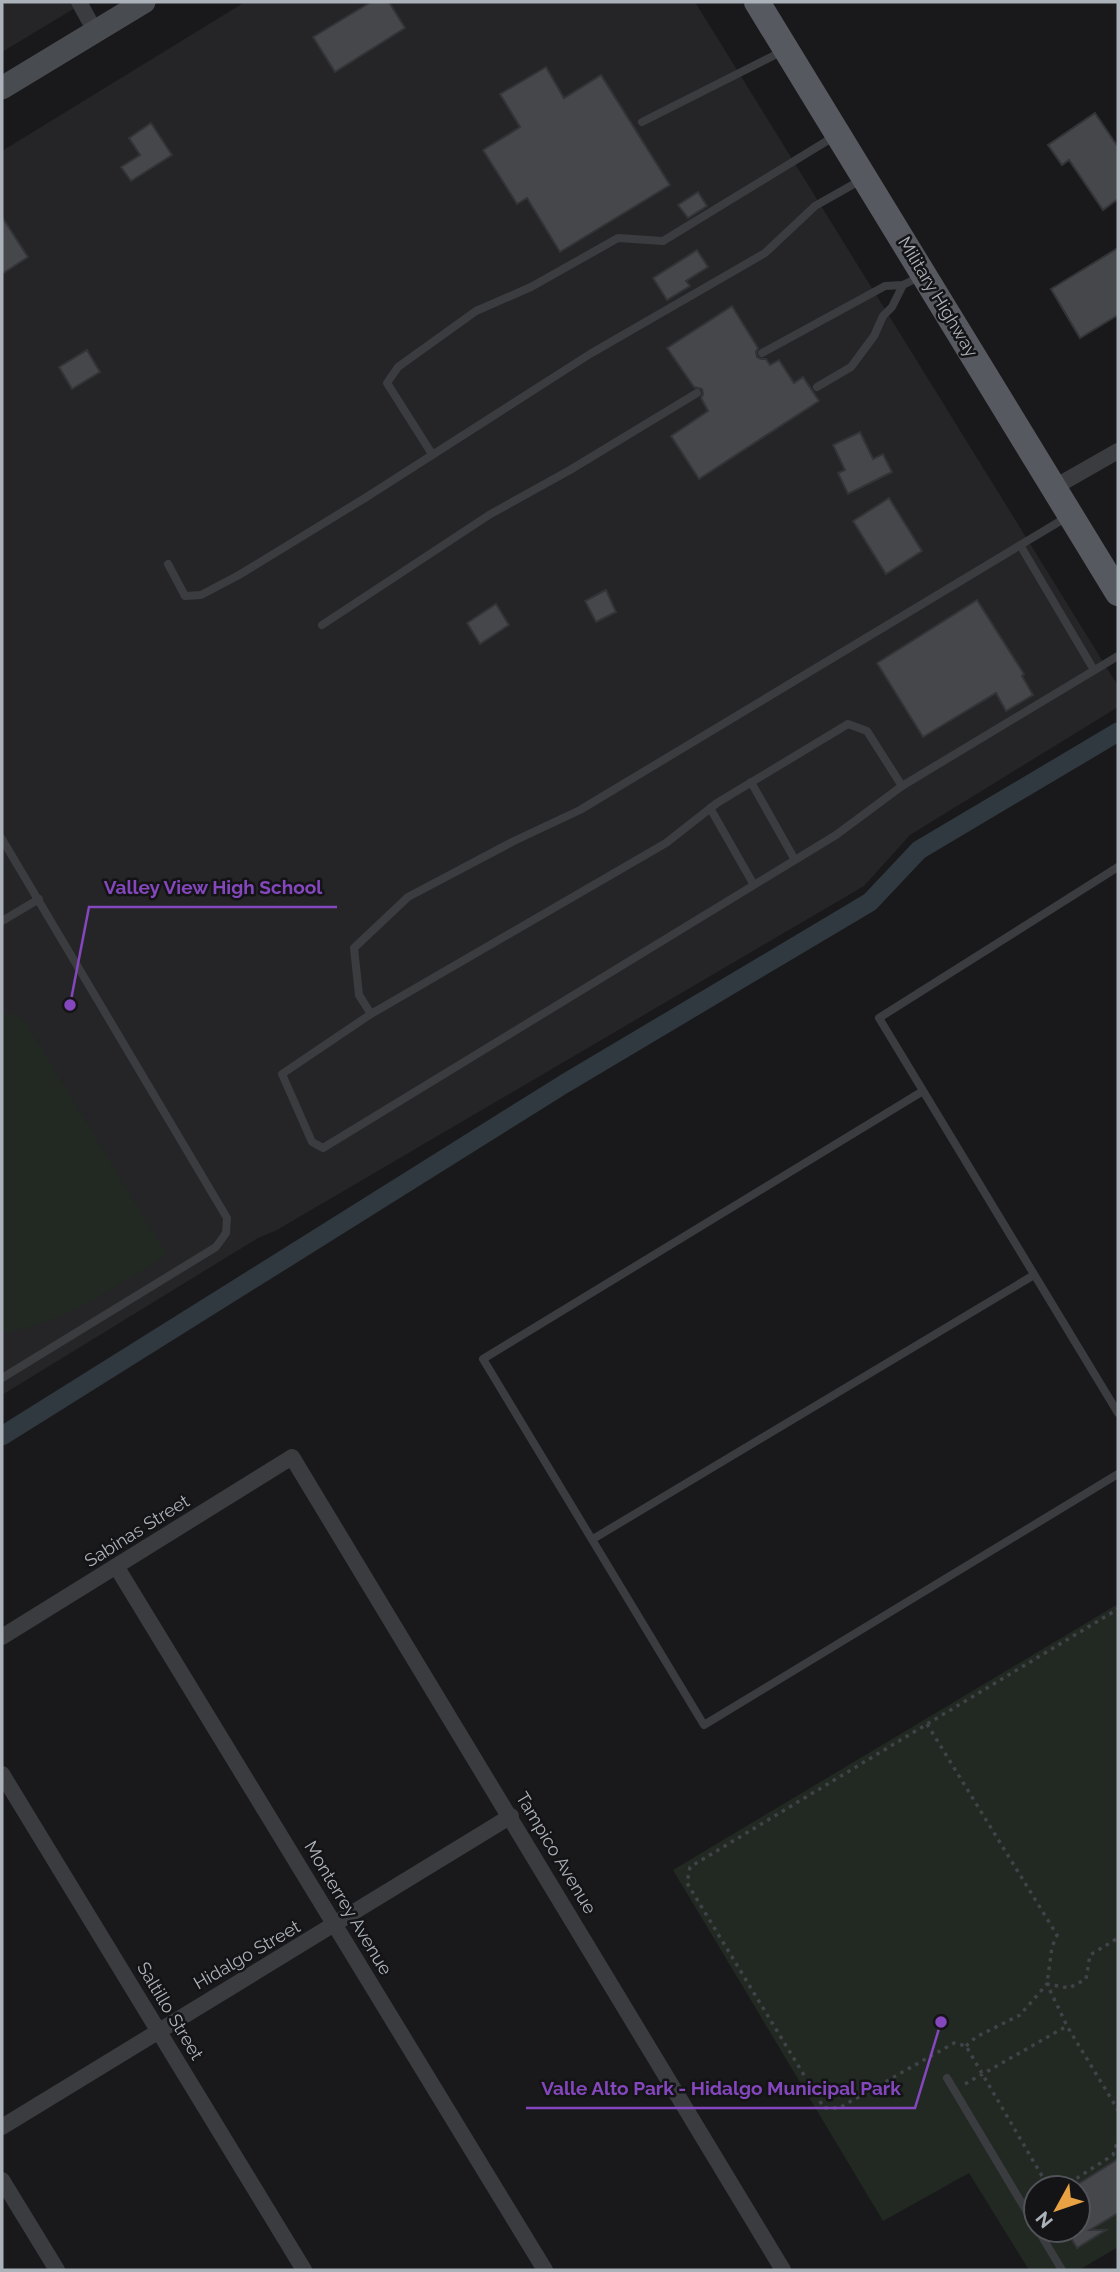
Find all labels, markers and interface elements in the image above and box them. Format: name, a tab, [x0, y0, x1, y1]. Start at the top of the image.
street label: Military Highway	[894, 233, 983, 361]
callout: Valley View High School	[89, 867, 337, 907]
text: Valley View High School	[104, 876, 323, 898]
street label: Sabinas Street	[81, 1490, 193, 1571]
street label: Tampico Avenue	[512, 1788, 601, 1918]
street label: Monterrey Avenue	[300, 1837, 397, 1979]
street label: Hidalgo Street	[190, 1916, 304, 1994]
street label: Saltillo Street	[133, 1958, 208, 2064]
callout: Valle Alto Park - Hidalgo Municipal Park	[526, 2068, 915, 2108]
text: Valle Alto Park - Hidalgo Municipal Park	[541, 2077, 901, 2099]
north arrow	[1022, 2174, 1092, 2244]
text: N	[1031, 2207, 1057, 2233]

